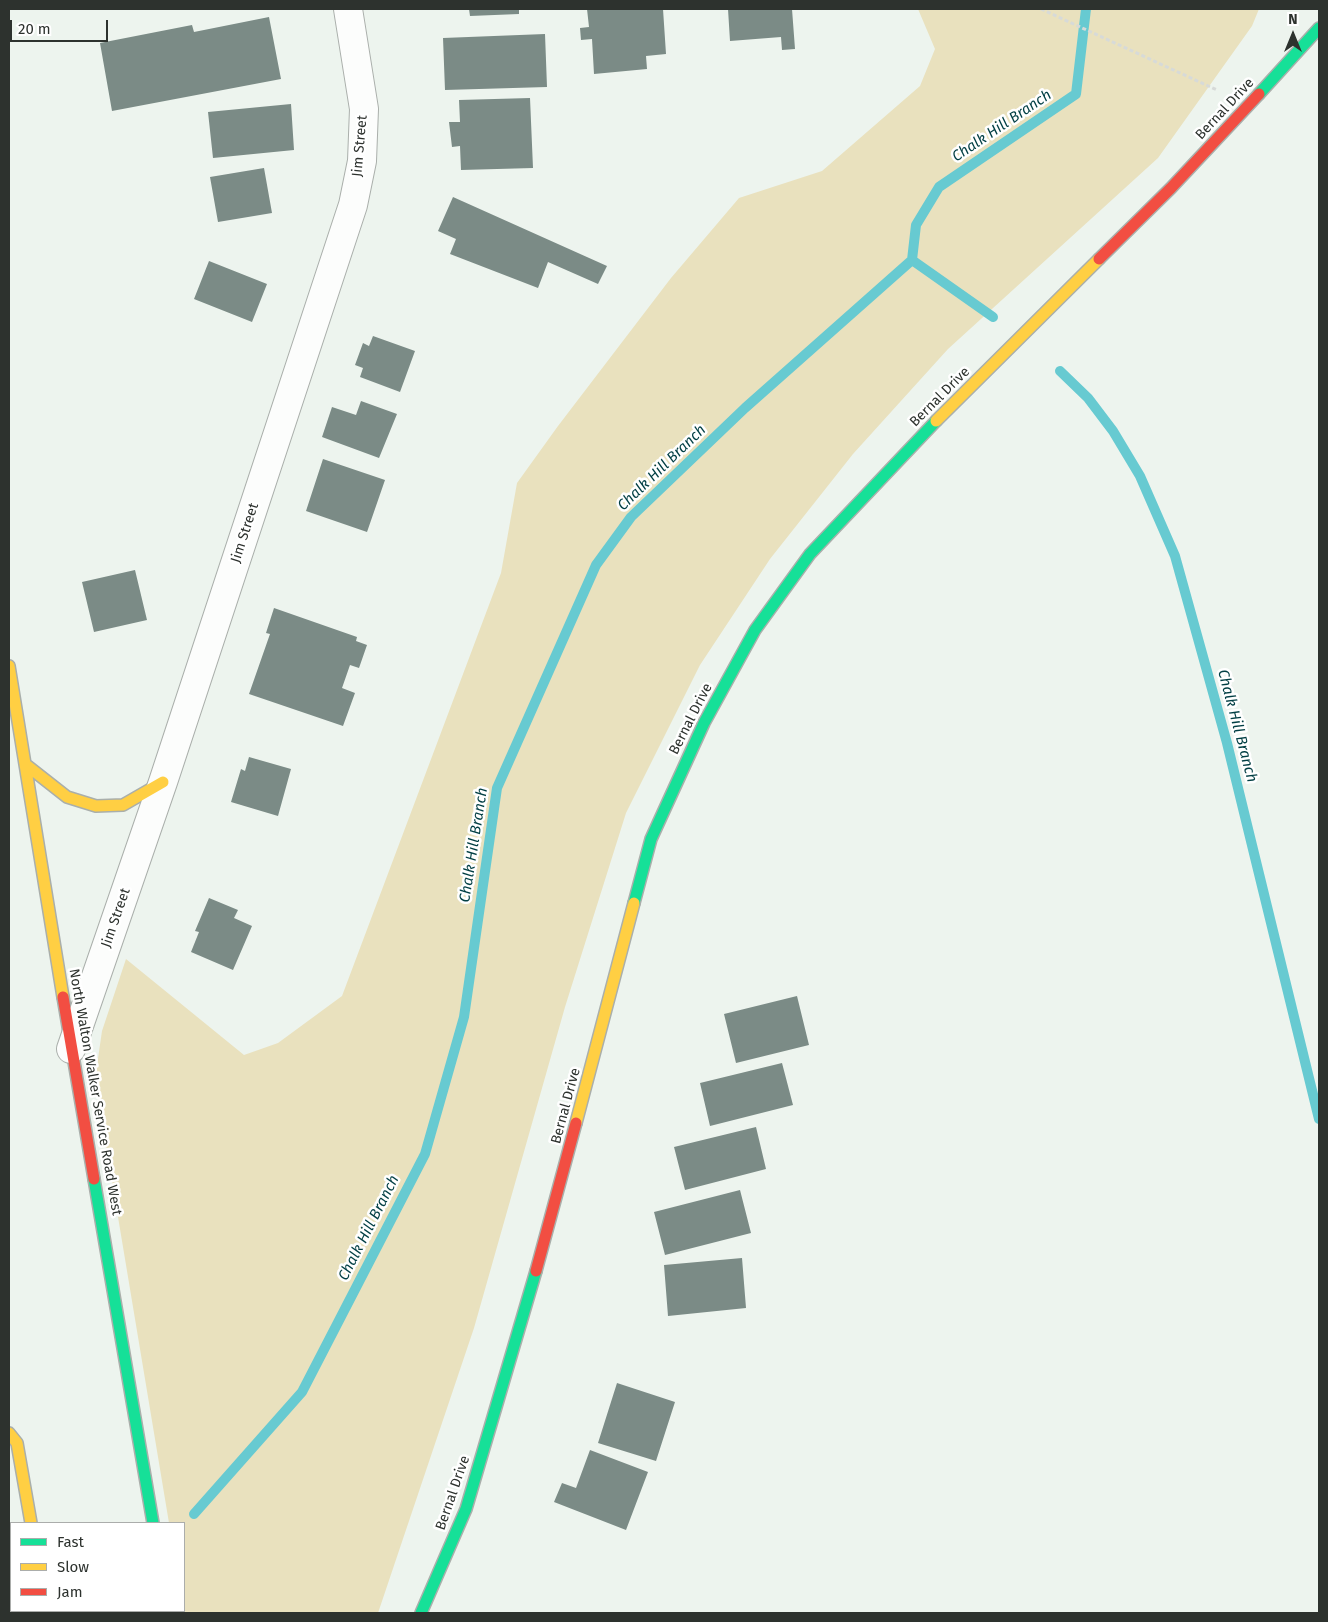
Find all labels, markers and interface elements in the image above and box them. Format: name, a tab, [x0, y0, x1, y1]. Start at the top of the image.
scale bar	[12, 10, 110, 42]
north arrow	[1268, 10, 1318, 60]
text: N	[1288, 11, 1298, 28]
text: 20 m	[18, 20, 51, 38]
street label: Bernal Drive	[1192, 75, 1258, 143]
water label: Chalk Hill Branch	[949, 86, 1055, 166]
street label: Jim Street	[349, 114, 371, 178]
street label: Bernal Drive	[907, 364, 973, 430]
water label: Chalk Hill Branch	[614, 421, 710, 515]
street label: Jim Street	[227, 501, 263, 565]
water label: Chalk Hill Branch	[1213, 668, 1261, 784]
street label: Bernal Drive	[666, 680, 716, 758]
water label: Chalk Hill Branch	[456, 786, 492, 904]
street label: Jim Street	[98, 886, 134, 950]
street label: North Walton Walker Service Road West	[65, 967, 125, 1217]
street label: Bernal Drive	[548, 1066, 584, 1146]
water label: Chalk Hill Branch	[335, 1172, 403, 1284]
street label: Bernal Drive	[432, 1453, 474, 1533]
legend	[10, 1522, 185, 1612]
text: Fast	[57, 1533, 84, 1551]
text: Slow	[57, 1558, 89, 1576]
text: Jam	[57, 1583, 83, 1601]

